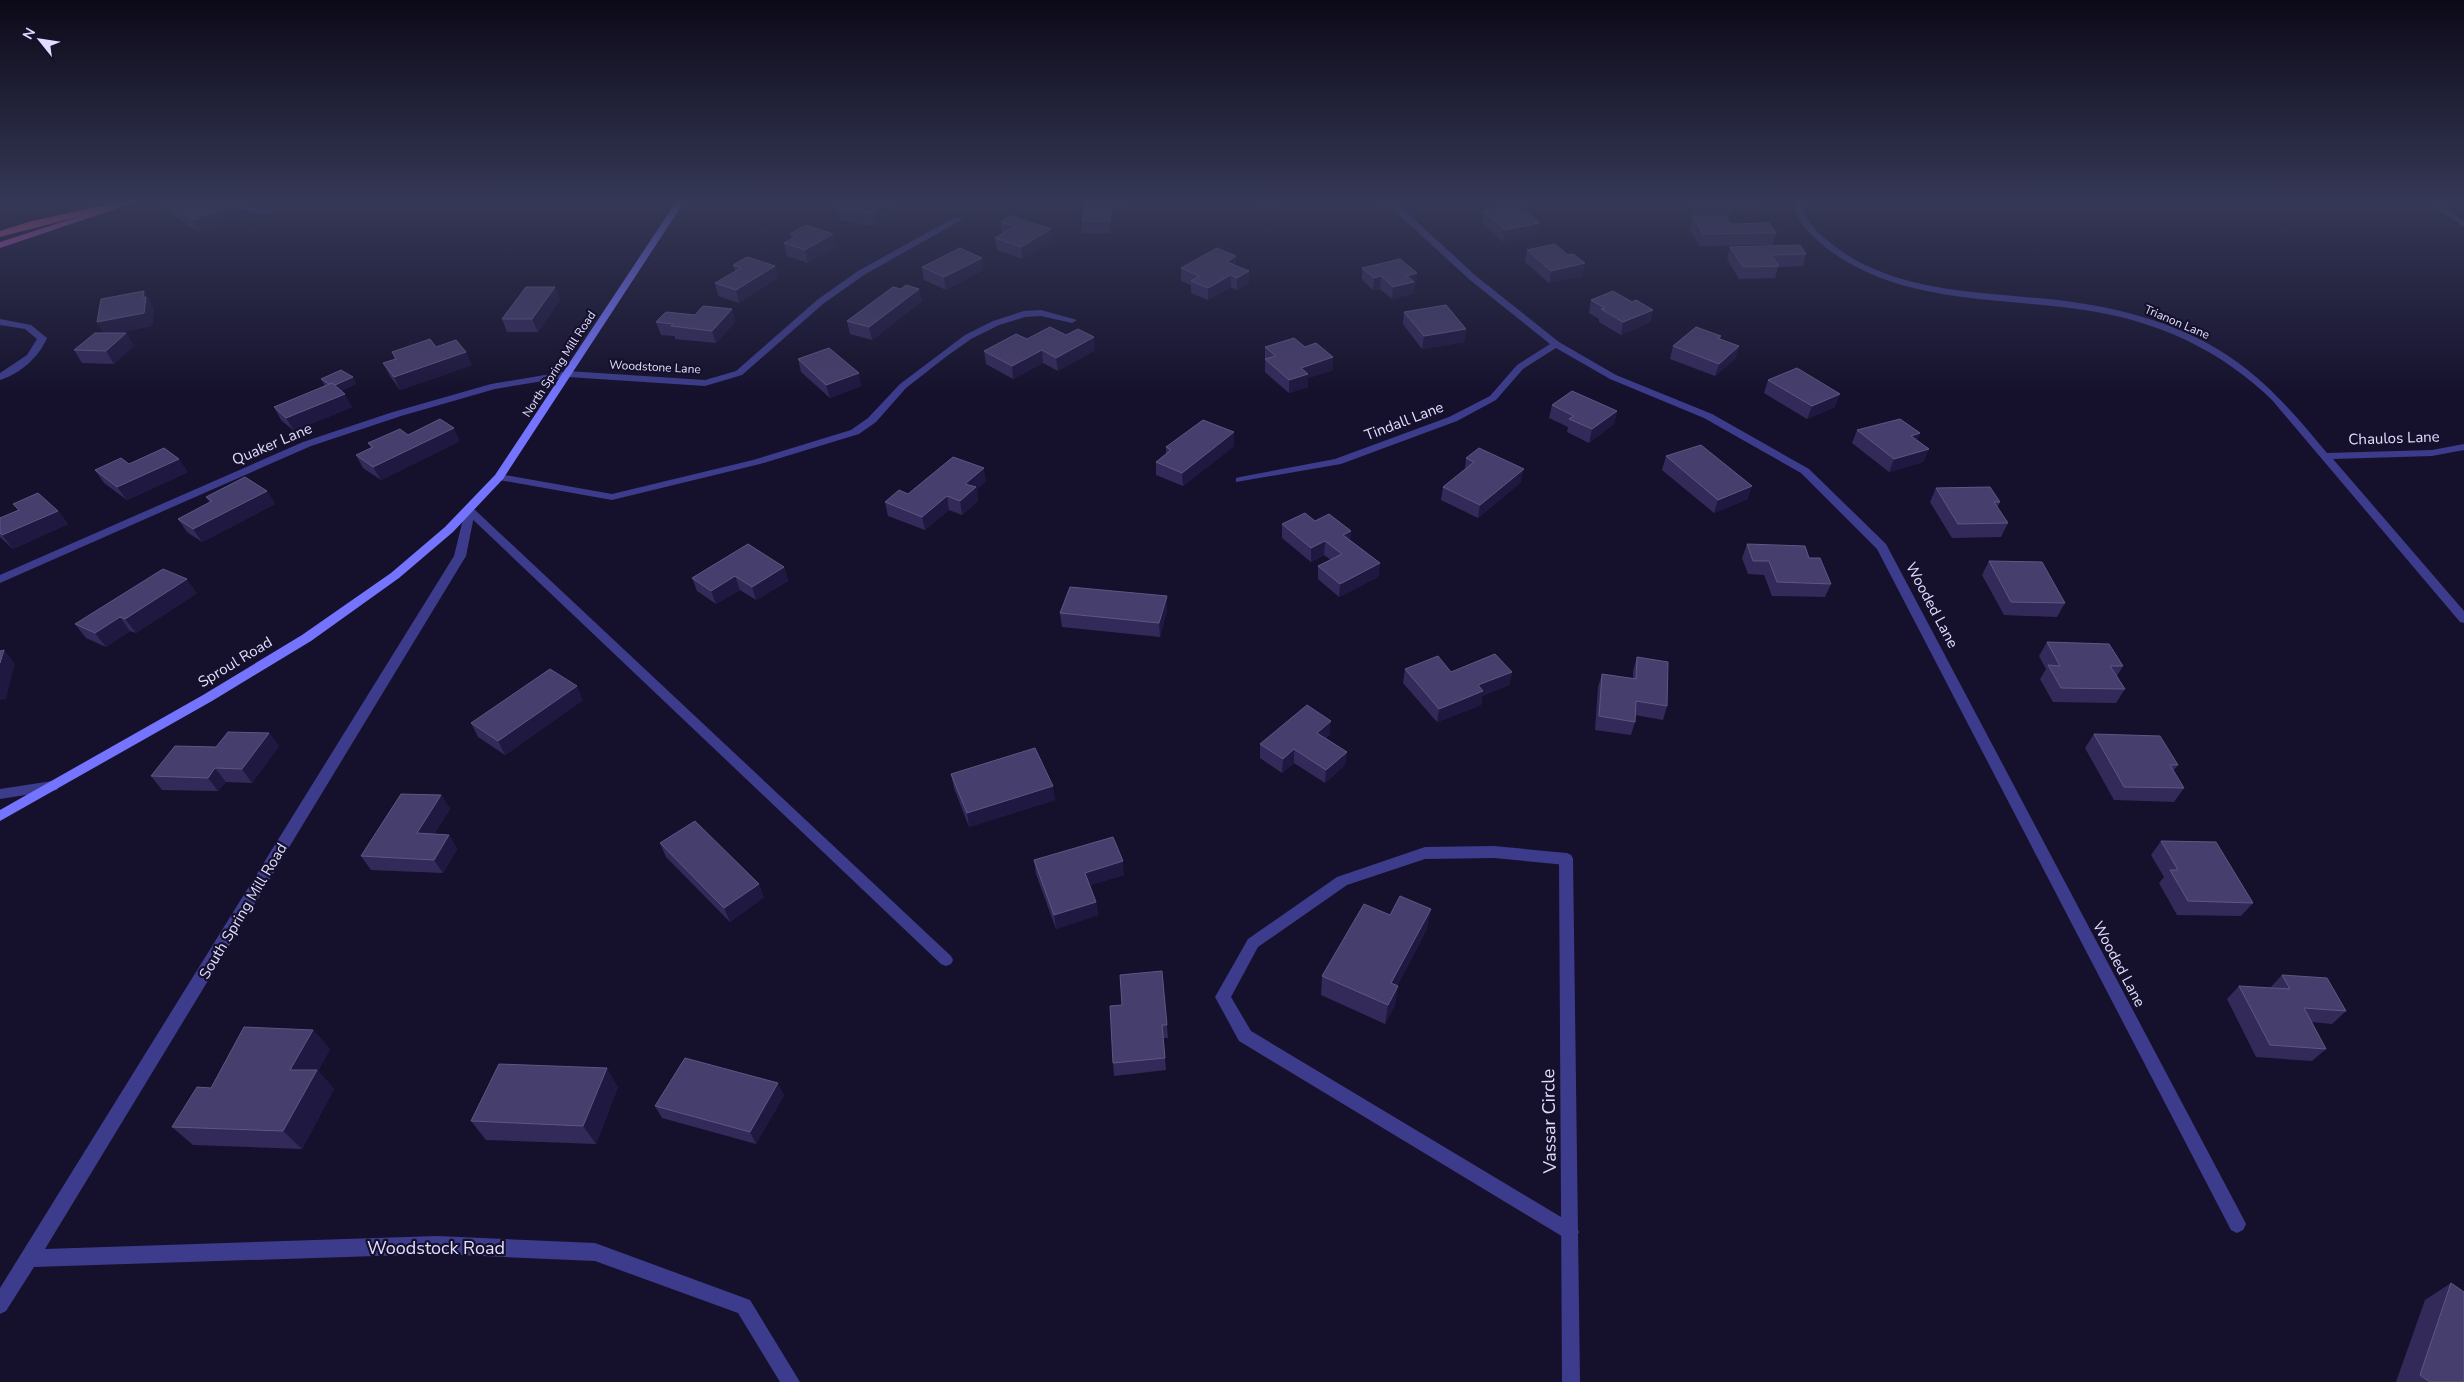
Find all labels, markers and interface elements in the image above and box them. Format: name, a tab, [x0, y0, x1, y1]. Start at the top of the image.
north arrow	[15, 15, 65, 65]
text: N	[18, 24, 40, 43]
street label: Trianon Lane	[2142, 301, 2212, 343]
street label: North Spring Mill Road	[519, 308, 599, 420]
street label: Woodstone Lane	[609, 357, 701, 377]
street label: Tindall Lane	[1362, 397, 1446, 445]
street label: Quaker Lane	[229, 418, 315, 470]
street label: Chaulos Lane	[2348, 426, 2440, 450]
street label: Wooded Lane	[1901, 559, 1963, 651]
street label: Sproul Road	[194, 632, 276, 692]
street label: South Spring Mill Road	[194, 839, 292, 983]
street label: Wooded Lane	[2088, 918, 2150, 1010]
street label: Vassar Circle	[1536, 1068, 1562, 1175]
street label: Woodstock Road	[367, 1236, 505, 1260]

